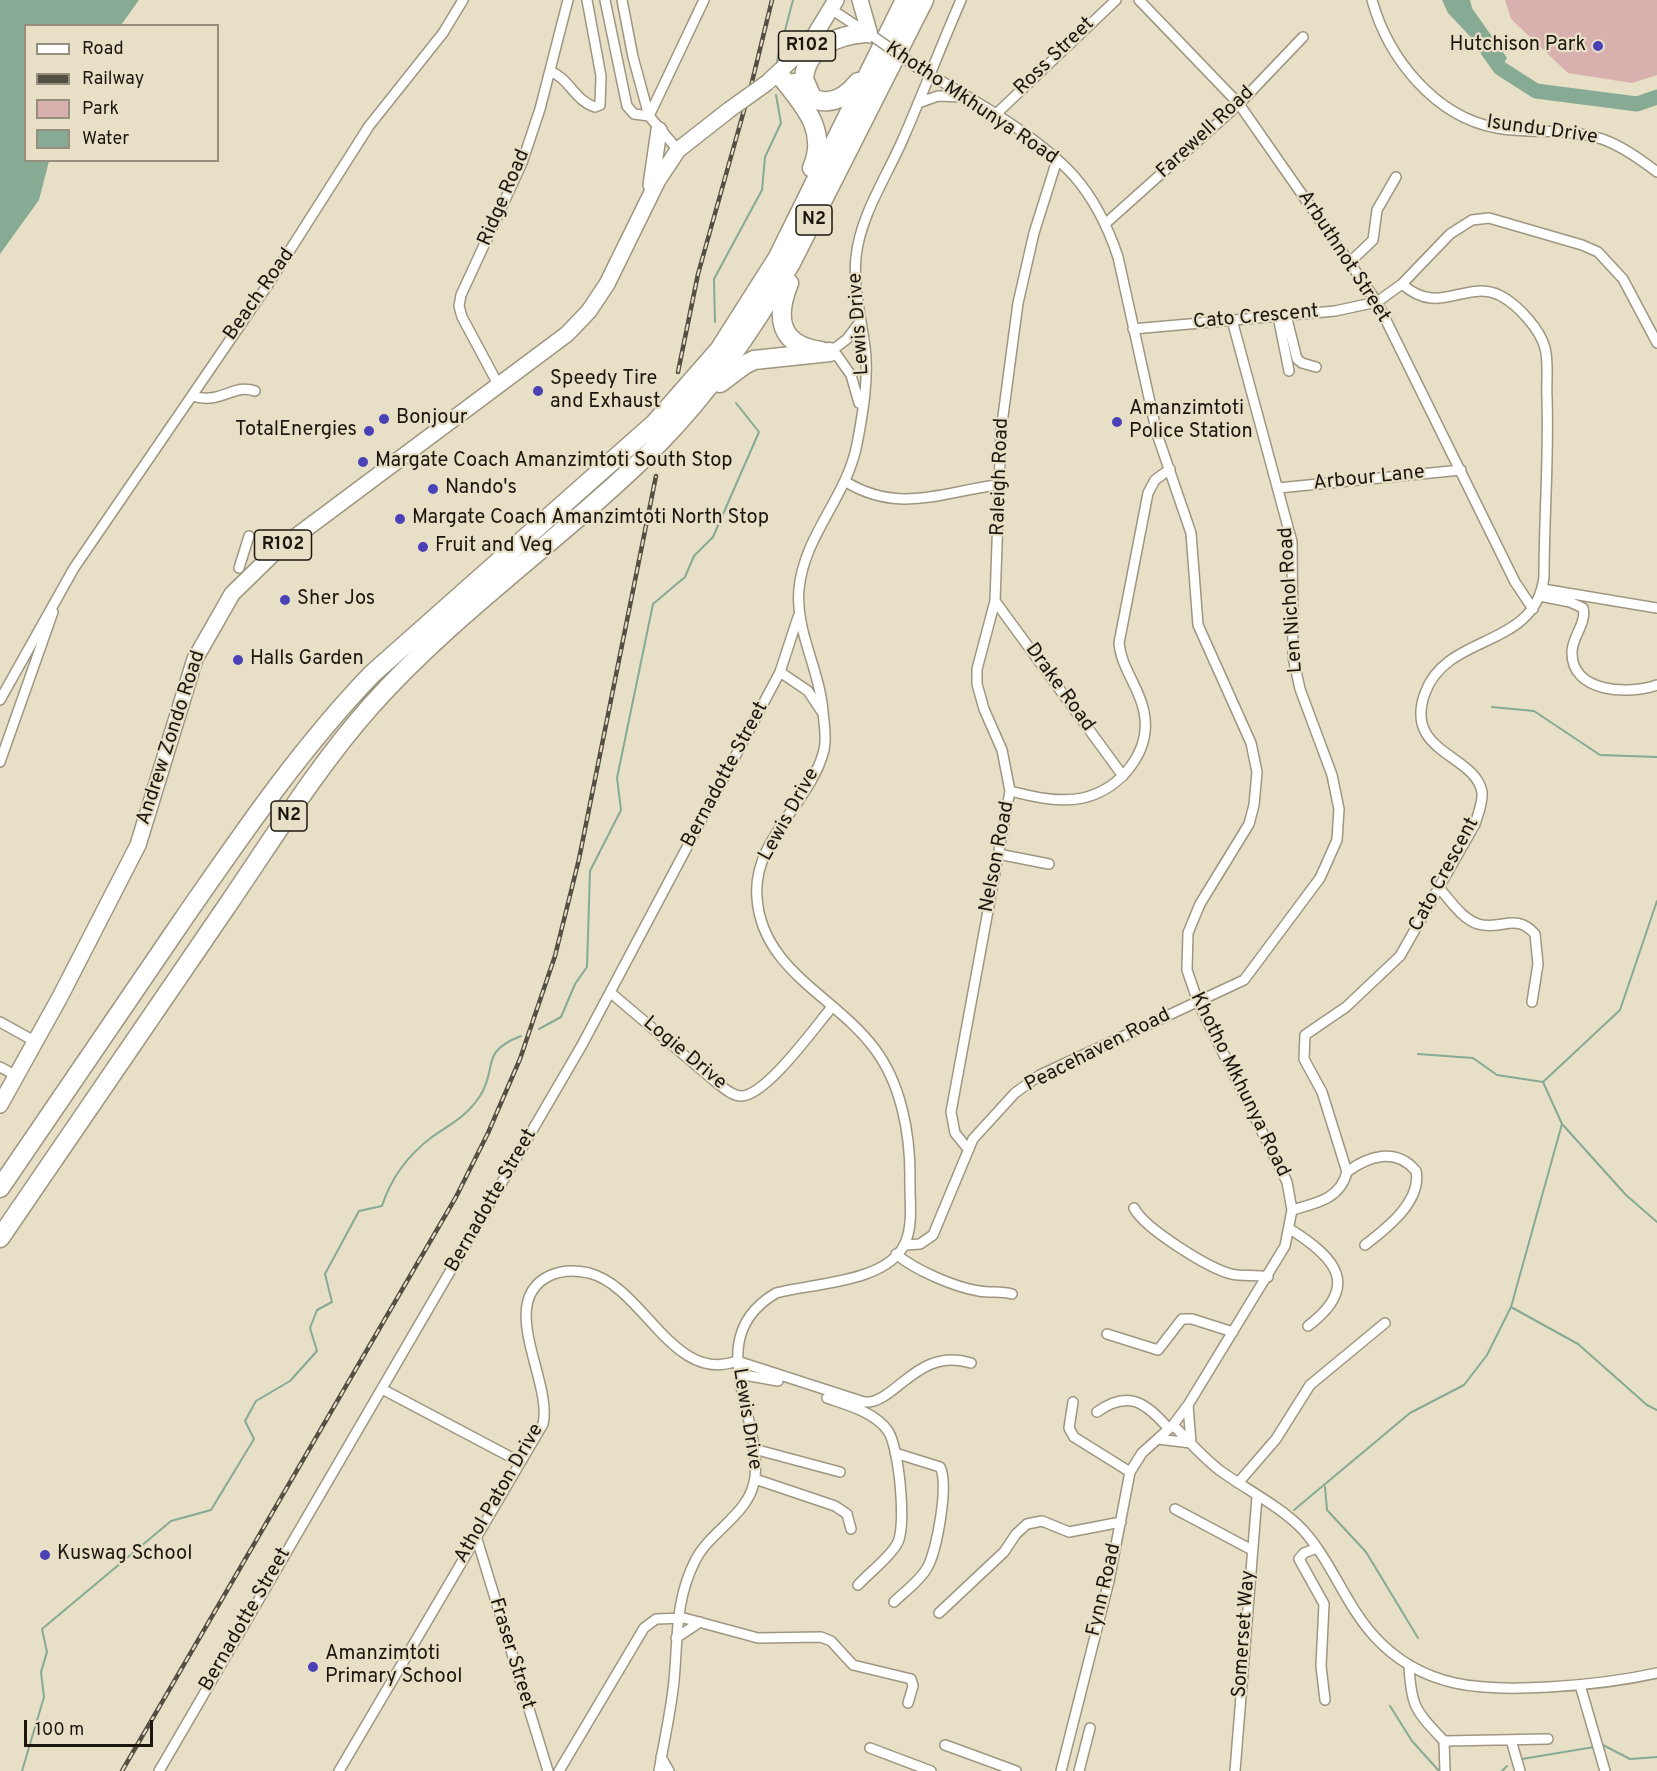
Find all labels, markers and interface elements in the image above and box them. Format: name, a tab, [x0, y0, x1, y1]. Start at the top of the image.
street label: Ross Street	[1010, 13, 1100, 101]
legend	[24, 24, 219, 162]
road number: R102	[778, 31, 836, 61]
place label: Hutchison Park	[1450, 34, 1586, 58]
street label: Khotho Mkhunya Road	[880, 37, 1062, 171]
text: Road	[82, 38, 124, 61]
marker: Hutchison Park	[1591, 39, 1605, 53]
text: Railway	[82, 68, 144, 91]
street label: Farewell Road	[1152, 82, 1260, 184]
text: Park	[82, 98, 119, 121]
street label: Isundu Drive	[1485, 111, 1599, 151]
text: Water	[82, 128, 129, 151]
street label: Ridge Road	[474, 146, 536, 250]
street label: Arbuthnot Street	[1291, 187, 1395, 327]
road number: N2	[796, 205, 832, 235]
street label: Beach Road	[219, 244, 301, 346]
street label: Lewis Drive	[844, 272, 876, 376]
street label: Cato Crescent	[1192, 301, 1320, 335]
place label: Speedy Tire and Exhaust	[550, 368, 660, 415]
marker: Speedy Tire and Exhaust	[531, 384, 545, 398]
place label: Amanzimtoti Police Station	[1129, 398, 1253, 445]
place label: Bonjour	[396, 407, 468, 431]
marker: Bonjour	[377, 412, 391, 426]
marker: Amanzimtoti Police Station	[1110, 415, 1124, 429]
street label: Raleigh Road	[987, 418, 1015, 536]
place label: TotalEnergies	[235, 419, 357, 443]
marker: TotalEnergies	[362, 424, 376, 438]
place label: Margate Coach Amanzimtoti South Stop	[375, 450, 733, 474]
marker: Margate Coach Amanzimtoti South Stop	[356, 455, 370, 469]
street label: Arbour Lane	[1312, 461, 1426, 497]
place label: Nando's	[445, 477, 517, 501]
marker: Nando's	[426, 482, 440, 496]
place label: Margate Coach Amanzimtoti North Stop	[412, 507, 769, 531]
marker: Margate Coach Amanzimtoti North Stop	[393, 512, 407, 526]
street label: Len Nichol Road	[1275, 526, 1309, 674]
road number: R102	[254, 530, 312, 560]
place label: Fruit and Veg	[435, 535, 553, 559]
marker: Fruit and Veg	[416, 540, 430, 554]
place label: Sher Jos	[297, 588, 375, 612]
marker: Sher Jos	[278, 593, 292, 607]
street label: Drake Road	[1019, 639, 1099, 737]
street label: Andrew Zondo Road	[132, 648, 212, 828]
place label: Halls Garden	[250, 648, 364, 672]
marker: Halls Garden	[231, 653, 245, 667]
street label: Bernadotte Street	[678, 698, 774, 852]
street label: Lewis Drive	[755, 764, 825, 866]
street label: Nelson Road	[975, 799, 1021, 915]
road number: N2	[271, 801, 307, 831]
street label: Cato Crescent	[1405, 814, 1485, 936]
street label: Khotho Mkhunya Road	[1184, 989, 1294, 1181]
street label: Peacehaven Road	[1021, 1004, 1175, 1098]
street label: Logie Drive	[637, 1012, 731, 1096]
street label: Bernadotte Street	[441, 1125, 543, 1277]
street label: Lewis Drive	[726, 1366, 766, 1472]
street label: Athol Paton Drive	[450, 1420, 550, 1568]
street label: Fynn Road	[1083, 1541, 1127, 1639]
place label: Kuswag School	[57, 1543, 192, 1567]
street label: Bernadotte Street	[195, 1544, 297, 1696]
marker: Kuswag School	[38, 1548, 52, 1562]
street label: Somerset Way	[1229, 1569, 1261, 1699]
street label: Fraser Street	[483, 1595, 539, 1713]
place label: Amanzimtoti Primary School	[325, 1643, 462, 1690]
marker: Amanzimtoti Primary School	[306, 1660, 320, 1674]
scale bar	[27, 1708, 156, 1746]
text: 100 m	[35, 1719, 84, 1742]

